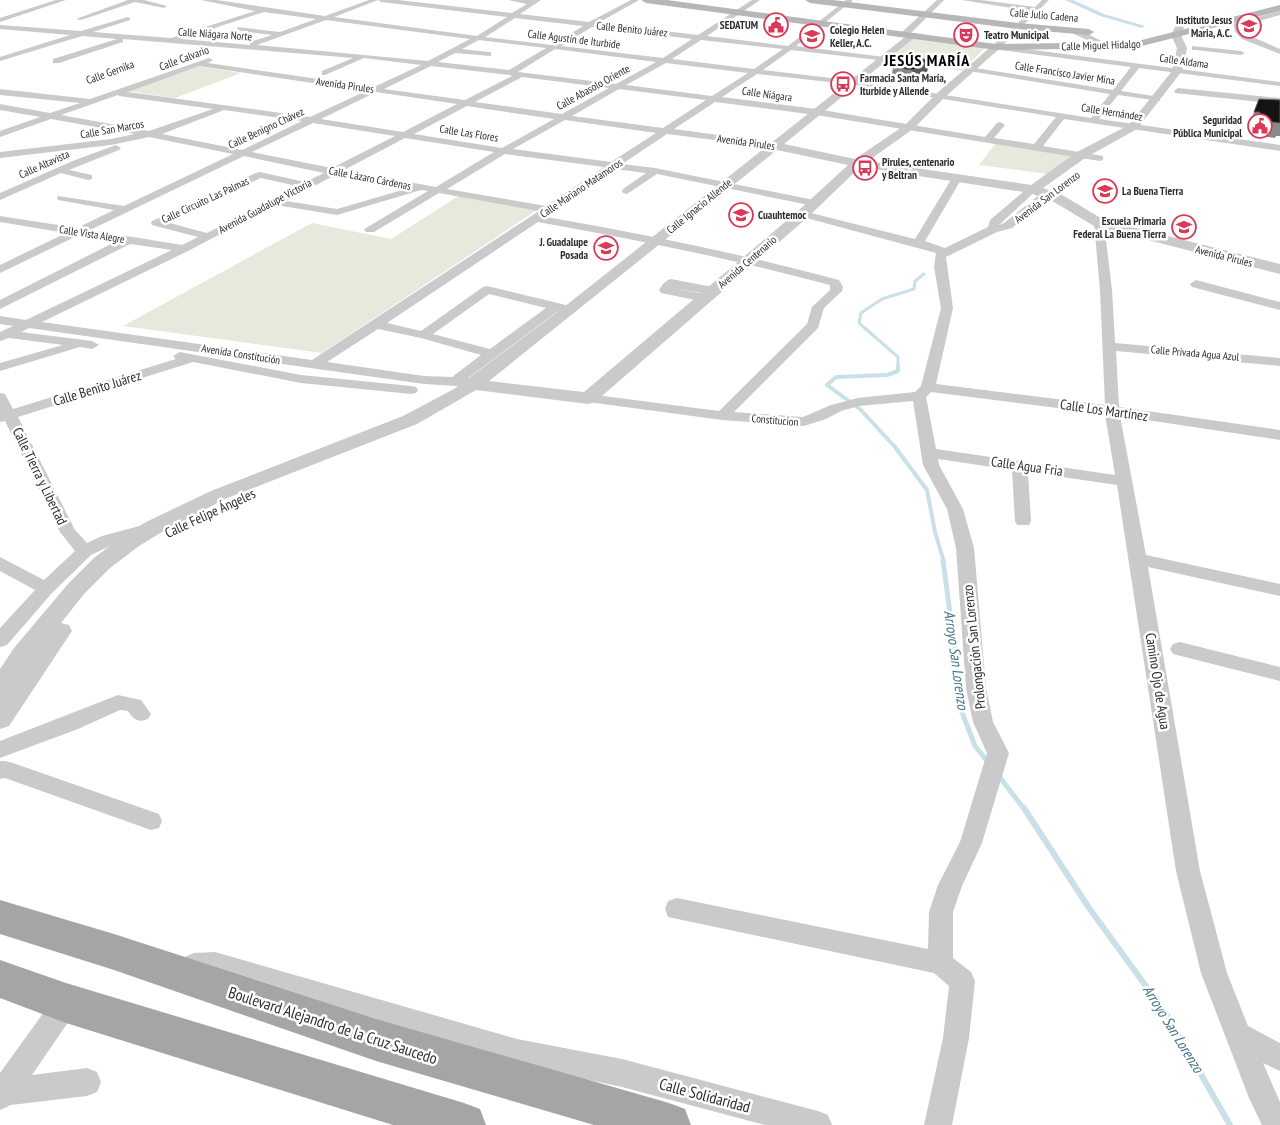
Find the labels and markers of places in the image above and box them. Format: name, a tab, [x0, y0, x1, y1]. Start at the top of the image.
public building icon: SEDATUM	[763, 12, 789, 38]
place label: Instituto Jesus Maria, A.C.	[1176, 13, 1232, 40]
school or university icon: Instituto Jesus Maria, A.C.	[1236, 13, 1262, 39]
place label: SEDATUM	[720, 18, 758, 32]
theatre icon: Teatro Municipal	[953, 22, 979, 48]
school or university icon: Colegio Helen Keller, A.C.	[799, 23, 825, 49]
place label: Colegio Helen Keller, A.C.	[830, 23, 884, 50]
place label: Teatro Municipal	[984, 28, 1049, 42]
bus stop icon: Farmacia Santa María, Iturbide y Allende	[830, 71, 856, 97]
place label: Farmacia Santa María, Iturbide y Allende	[860, 71, 946, 98]
place label: Seguridad Pública Municipal	[1173, 113, 1242, 140]
public building icon: Seguridad Pública Municipal	[1247, 113, 1273, 139]
bus stop icon: Pirules, centenario y Beltran	[852, 155, 878, 181]
place label: Pirules, centenario y Beltran	[881, 155, 954, 182]
school or university icon: La Buena Tierra	[1092, 178, 1118, 204]
place label: La Buena Tierra	[1122, 184, 1184, 198]
school or university icon: Cuauhtemoc	[728, 202, 754, 228]
place label: Cuauhtemoc	[758, 208, 806, 222]
place label: Escuela Primaria Federal La Buena Tierra	[1073, 214, 1166, 241]
school or university icon: Escuela Primaria Federal La Buena Tierra	[1171, 214, 1197, 240]
place label: J. Guadalupe Posada	[538, 235, 588, 262]
school or university icon: J. Guadalupe Posada	[593, 235, 619, 261]

